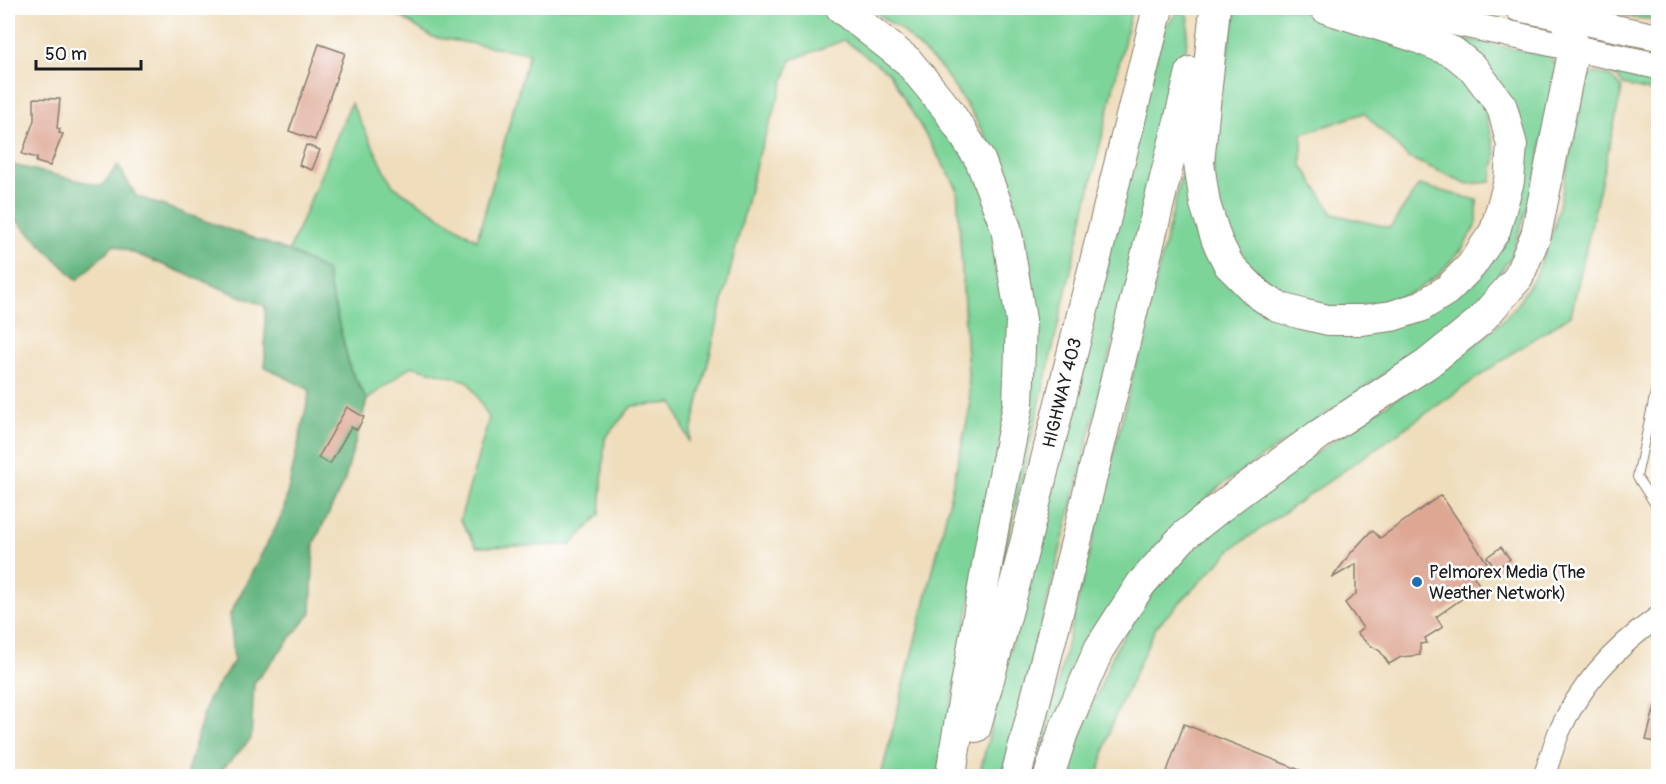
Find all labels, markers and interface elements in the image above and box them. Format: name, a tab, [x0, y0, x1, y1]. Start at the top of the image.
scale bar	[36, 33, 141, 71]
text: 50 m	[45, 43, 87, 66]
street label: HIGHWAY 403	[1038, 336, 1087, 451]
place label: Pelmorex Media (The Weather Network)	[1429, 561, 1585, 605]
marker: Pelmorex Media (The Weather Network)	[1410, 575, 1424, 589]

